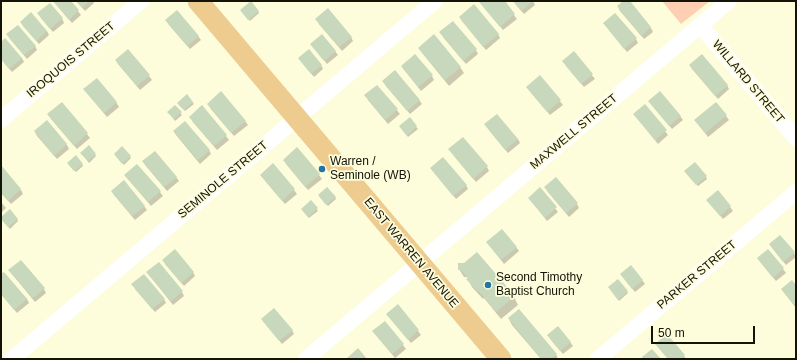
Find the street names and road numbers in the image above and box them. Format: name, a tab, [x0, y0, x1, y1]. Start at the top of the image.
street label: IROQUOIS STREET	[24, 19, 118, 101]
street label: WILLARD STREET	[709, 38, 787, 126]
street label: MAXWELL STREET	[527, 91, 621, 173]
street label: SEMINOLE STREET	[175, 138, 271, 222]
street label: EAST WARREN AVENUE	[361, 195, 461, 311]
street label: PARKER STREET	[654, 238, 740, 312]

